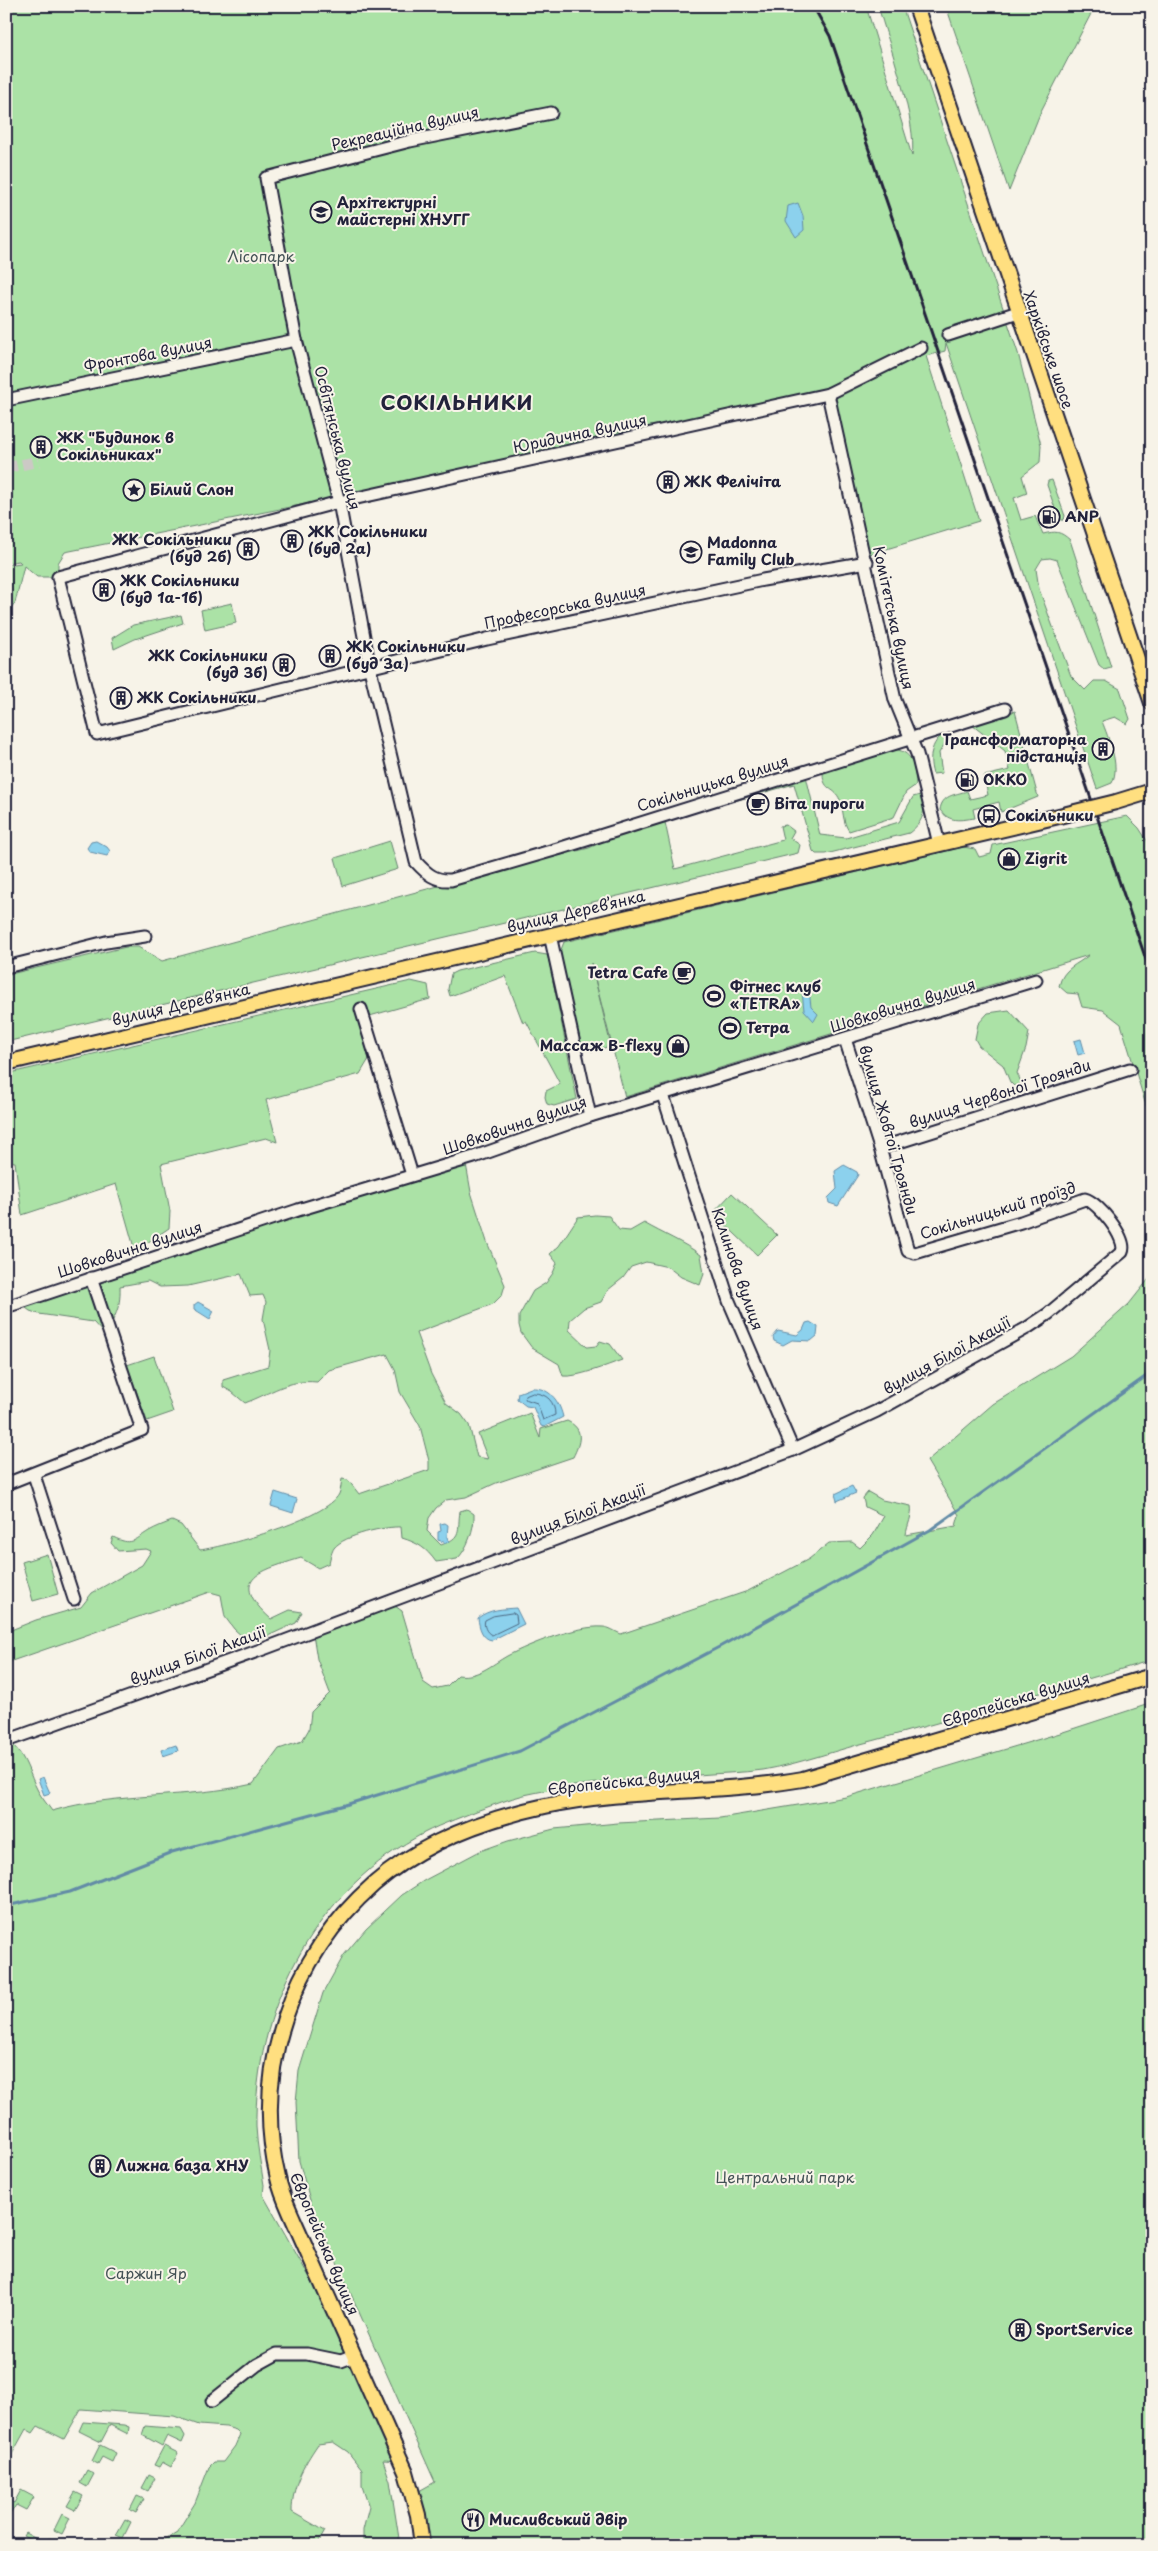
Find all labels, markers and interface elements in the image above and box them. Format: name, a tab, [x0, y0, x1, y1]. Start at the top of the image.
street label: Рекреаційна вулиця	[329, 99, 481, 156]
place label: Архітектурні майстерні ХНУГГ	[337, 190, 470, 230]
school or university icon: Архітектурні майстерні ХНУГГ	[309, 200, 333, 224]
park label: Лісопарк	[227, 244, 295, 267]
street label: Харківське шосе	[1018, 287, 1080, 412]
street label: Фронтова вулиця	[82, 330, 214, 377]
street label: Освітянська вулиця	[309, 363, 368, 512]
district label: СОКІЛЬНИКИ	[380, 387, 534, 417]
street label: Юридична вулиця	[511, 407, 649, 458]
place label: ЖК "Будинок в Сокільниках"	[56, 425, 174, 465]
building icon: ЖК "Будинок в Сокільниках"	[29, 435, 53, 459]
place label: ЖК Фелічіта	[683, 469, 782, 492]
building icon: ЖК Фелічіта	[656, 470, 680, 494]
place label: Білий Слон	[150, 477, 234, 500]
place icon: Білий Слон	[122, 478, 146, 502]
place label: ANP	[1065, 504, 1099, 527]
fuel station icon: ANP	[1037, 505, 1061, 529]
place label: ЖК Сокільники (буд 2а)	[307, 519, 428, 559]
place label: ЖК Сокільники (буд 2б)	[111, 527, 232, 567]
building icon: ЖК Сокільники (буд 2а)	[280, 529, 304, 553]
place label: Madonna Family Club	[707, 530, 794, 570]
building icon: ЖК Сокільники (буд 2б)	[236, 537, 260, 561]
school or university icon: Madonna Family Club	[679, 540, 703, 564]
street label: Комітетська вулиця	[868, 544, 921, 692]
place label: ЖК Сокільники (буд 1а-1б)	[119, 568, 240, 608]
street label: Професорська вулиця	[482, 577, 648, 634]
building icon: ЖК Сокільники (буд 1а-1б)	[92, 578, 116, 602]
place label: ЖК Сокільники (буд 3а)	[345, 634, 466, 674]
place label: ЖК Сокільники (буд 3б)	[147, 643, 268, 683]
building icon: ЖК Сокільники (буд 3а)	[318, 644, 342, 668]
building icon: ЖК Сокільники (буд 3б)	[272, 653, 296, 677]
place label: ЖК Сокільники	[136, 685, 257, 708]
building icon: ЖК Сокільники	[109, 686, 133, 710]
place label: Трансформаторна підстанція	[942, 727, 1087, 767]
building icon: Трансформаторна підстанція	[1091, 737, 1115, 761]
street label: Сокільницька вулиця	[634, 749, 791, 817]
place label: ОККО	[983, 767, 1028, 790]
fuel station icon: ОККО	[955, 768, 979, 792]
place label: Віта пироги	[774, 791, 865, 814]
cafe icon: Віта пироги	[746, 792, 770, 816]
place label: Сокільники	[1005, 803, 1094, 826]
bus stop icon: Сокільники	[977, 804, 1001, 828]
place label: Zigrit	[1025, 846, 1067, 869]
shop icon: Zigrit	[997, 847, 1021, 871]
street label: вулиця Дерев’янка	[504, 883, 648, 938]
place label: Tetra Cafe	[587, 960, 668, 983]
cafe icon: Tetra Cafe	[672, 961, 696, 985]
street label: Шовковична вулиця	[827, 972, 978, 1038]
place label: Фітнес клуб «TETRA»	[730, 974, 821, 1014]
street label: вулиця Дерев’янка	[109, 976, 253, 1031]
sports icon: Фітнес клуб «TETRA»	[702, 984, 726, 1008]
place label: Тетра	[746, 1015, 790, 1038]
sports icon: Тетра	[718, 1016, 742, 1040]
place label: Массаж B-flexy	[540, 1033, 662, 1056]
shop icon: Массаж B-flexy	[666, 1034, 690, 1058]
street label: вулиця Жовтої Троянди	[854, 1042, 925, 1217]
street label: вулиця Червоної Троянди	[906, 1052, 1093, 1133]
street label: Шовковична вулиця	[439, 1089, 590, 1160]
street label: Сокільницький проїзд	[917, 1175, 1078, 1244]
street label: Калинова вулиця	[707, 1204, 770, 1333]
street label: Шовковична вулиця	[54, 1214, 205, 1283]
street label: вулиця Білої Акації	[878, 1310, 1015, 1399]
street label: вулиця Білої Акації	[507, 1477, 649, 1550]
street label: вулиця Білої Акації	[126, 1619, 269, 1690]
street label: Європейська вулиця	[939, 1665, 1092, 1732]
street label: Європейська вулиця	[546, 1761, 701, 1800]
place label: Лижна база ХНУ	[116, 2153, 249, 2176]
building icon: Лижна база ХНУ	[88, 2154, 112, 2178]
park label: Центральний парк	[716, 2165, 854, 2188]
street label: Європейська вулиця	[285, 2168, 366, 2318]
park label: Саржин Яр	[105, 2261, 187, 2284]
place label: SportService	[1036, 2317, 1133, 2340]
building icon: SportService	[1008, 2318, 1032, 2342]
place label: Мисливський двір	[489, 2507, 627, 2530]
restaurant icon: Мисливський двір	[461, 2508, 485, 2532]

